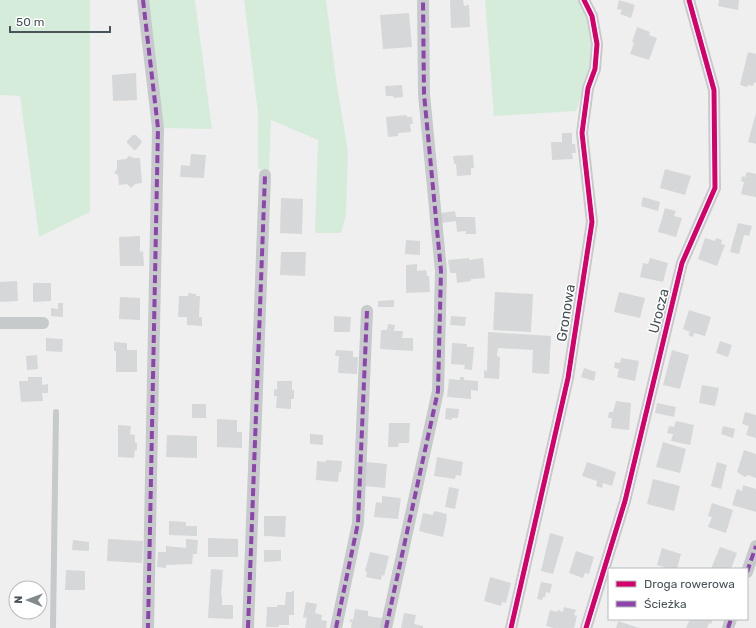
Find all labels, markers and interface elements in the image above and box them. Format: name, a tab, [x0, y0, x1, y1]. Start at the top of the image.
scale bar	[10, 8, 110, 34]
text: 50 m	[16, 15, 44, 29]
street label: Gronowa	[553, 283, 579, 343]
street label: Urocza	[645, 287, 673, 335]
legend	[608, 568, 748, 620]
text: Droga rowerowa	[644, 577, 735, 591]
north arrow	[8, 580, 48, 620]
text: N	[12, 596, 25, 604]
text: Ścieżka	[644, 597, 687, 611]

